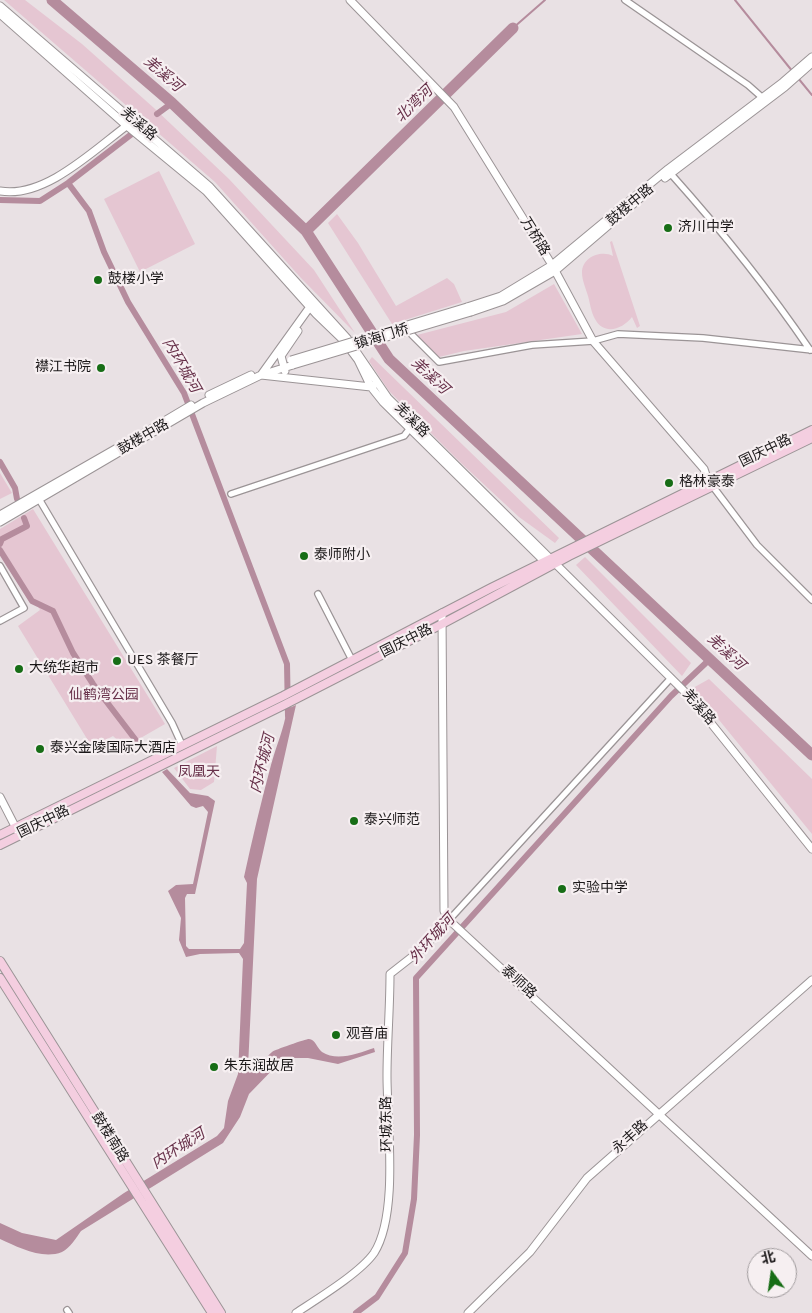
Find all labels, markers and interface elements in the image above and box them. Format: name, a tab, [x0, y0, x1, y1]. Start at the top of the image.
water label: 羌溪河	[139, 53, 185, 97]
water label: 北湾河	[393, 83, 437, 127]
street label: 羌溪路	[117, 105, 159, 145]
street label: 鼓楼中路	[604, 182, 658, 230]
street label: 万桥路	[516, 215, 552, 259]
place label: 济川中学	[678, 220, 734, 236]
marker: 济川中学	[662, 222, 674, 234]
place label: 鼓楼小学	[108, 272, 164, 288]
marker: 鼓楼小学	[92, 274, 104, 286]
street label: 镇海门桥	[353, 322, 411, 354]
water label: 内环城河	[157, 336, 203, 396]
water label: 羌溪河	[406, 355, 452, 399]
place label: 襟江书院	[35, 360, 91, 376]
marker: 襟江书院	[95, 362, 107, 374]
street label: 羌溪路	[390, 400, 432, 442]
street label: 鼓楼中路	[116, 417, 172, 459]
street label: 国庆中路	[737, 432, 795, 472]
place label: 格林豪泰	[679, 475, 735, 491]
marker: 格林豪泰	[663, 477, 675, 489]
place label: 泰师附小	[314, 548, 370, 564]
marker: 泰师附小	[298, 550, 310, 562]
street label: 国庆中路	[378, 622, 436, 662]
water label: 羌溪河	[702, 631, 748, 675]
place label: UES 茶餐厅	[127, 653, 199, 669]
marker: UES 茶餐厅	[111, 655, 123, 667]
place label: 大统华超市	[29, 661, 99, 677]
marker: 大统华超市	[13, 663, 25, 675]
street label: 羌溪路	[678, 687, 718, 729]
park label: 仙鹤湾公园	[69, 688, 139, 704]
water label: 内环城河	[248, 733, 280, 795]
place label: 泰兴金陵国际大酒店	[50, 741, 176, 757]
marker: 泰兴金陵国际大酒店	[34, 743, 46, 755]
park label: 凤凰天	[178, 765, 220, 781]
street label: 国庆中路	[15, 803, 73, 843]
place label: 泰兴师范	[364, 813, 420, 829]
marker: 泰兴师范	[348, 815, 360, 827]
place label: 实验中学	[572, 881, 628, 897]
marker: 实验中学	[556, 883, 568, 895]
water label: 外环城河	[406, 912, 460, 968]
street label: 泰师路	[497, 963, 539, 1003]
place label: 观音庙	[346, 1027, 388, 1043]
marker: 观音庙	[330, 1029, 342, 1041]
place label: 朱东润故居	[224, 1059, 294, 1075]
marker: 朱东润故居	[208, 1061, 220, 1073]
street label: 环城东路	[379, 1096, 397, 1152]
street label: 鼓楼南路	[87, 1110, 131, 1166]
street label: 永丰路	[610, 1118, 652, 1158]
water label: 内环城河	[149, 1126, 209, 1174]
north arrow	[747, 1248, 797, 1298]
text: 北	[760, 1249, 777, 1269]

